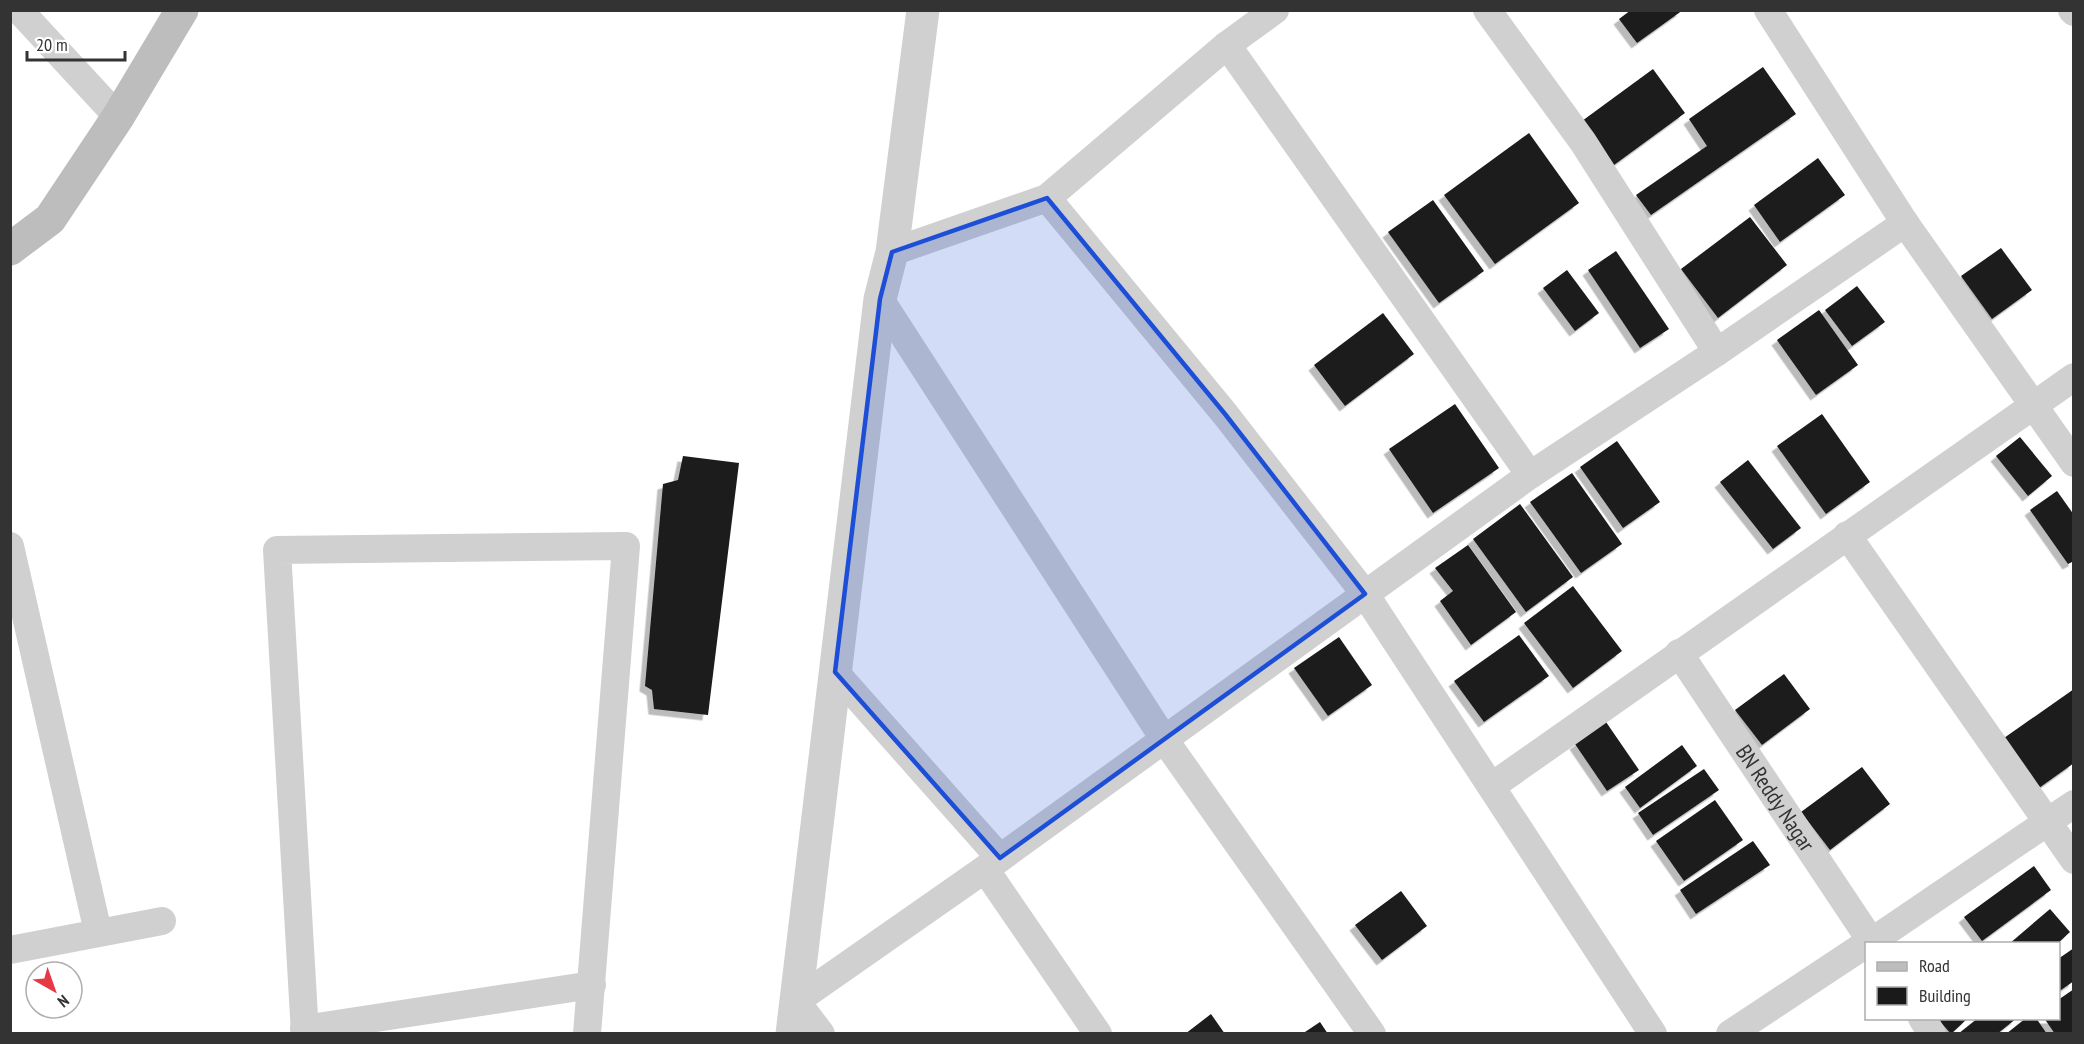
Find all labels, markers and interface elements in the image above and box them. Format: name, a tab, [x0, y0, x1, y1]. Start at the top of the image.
scale bar	[27, 24, 124, 62]
text: 20 m	[36, 33, 68, 56]
street label: BN Reddy Nagar	[1730, 739, 1821, 856]
legend	[1865, 942, 2060, 1020]
text: Road	[1919, 954, 1950, 977]
north arrow	[24, 960, 84, 1020]
text: Building	[1919, 984, 1971, 1007]
text: N	[54, 991, 73, 1012]

